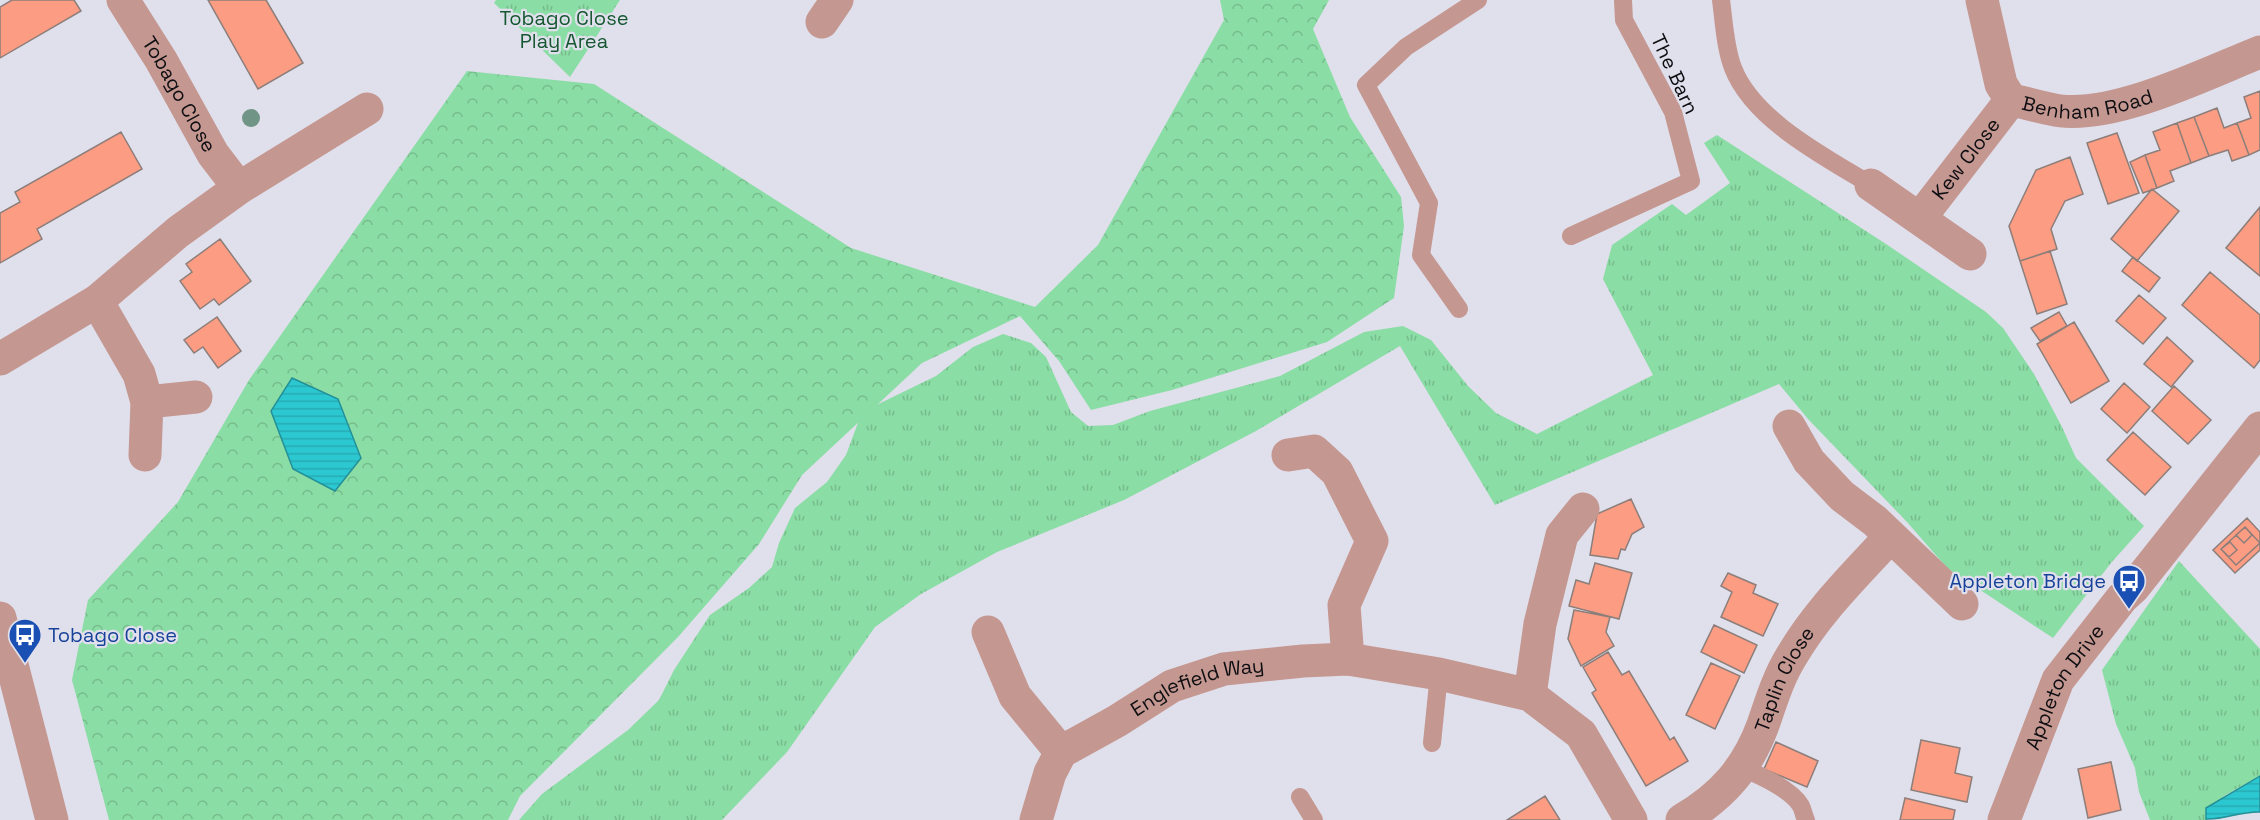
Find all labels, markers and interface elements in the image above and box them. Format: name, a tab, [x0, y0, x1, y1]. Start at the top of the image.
park label: Tobago Close Play Area	[499, 5, 629, 54]
street label: The Barn	[1645, 30, 1705, 118]
street label: Tobago Close	[136, 31, 222, 157]
street label: Benham Road	[2019, 83, 2156, 125]
street label: Kew Close	[1926, 112, 2006, 205]
bus stop icon: Appleton Bridge	[2111, 563, 2147, 610]
place label: Appleton Bridge	[1949, 568, 2106, 594]
bus stop icon: Tobago Close	[7, 617, 43, 664]
street label: Appleton Drive	[2019, 619, 2110, 753]
street label: Taplin Close	[1748, 621, 1820, 736]
place label: Tobago Close	[48, 622, 177, 648]
street label: Englefield Way	[1126, 652, 1265, 722]

